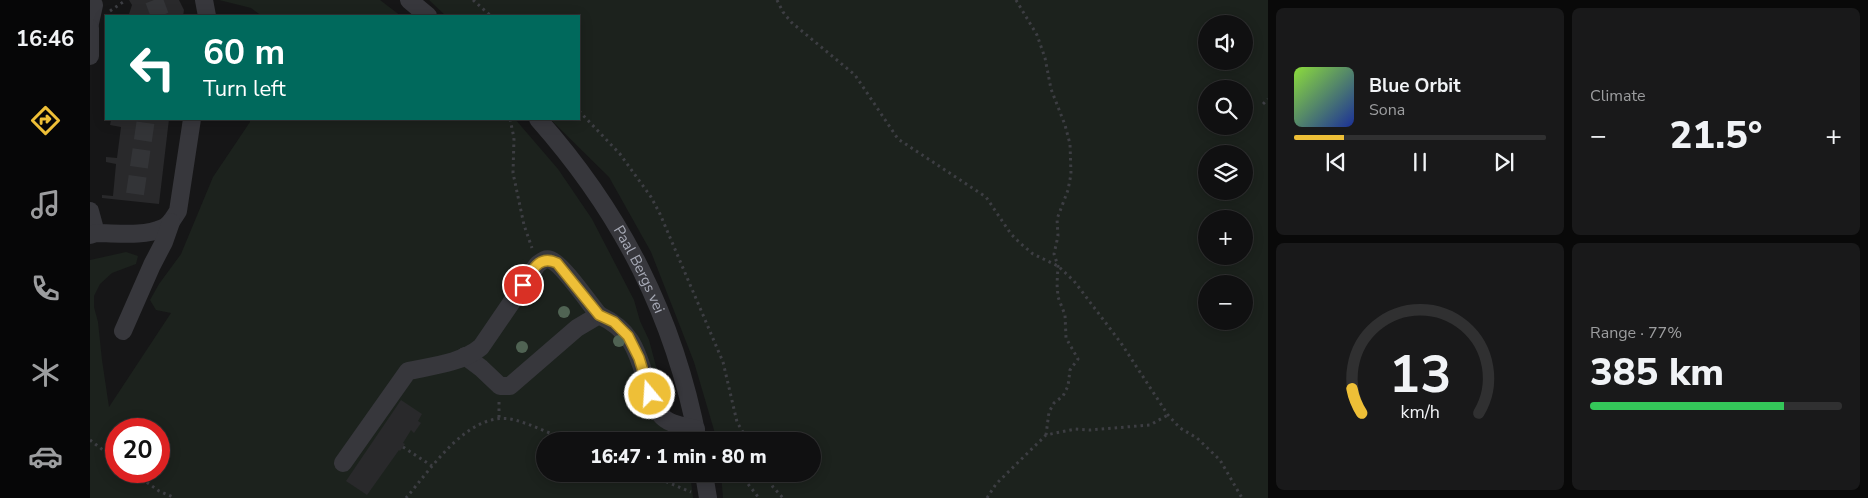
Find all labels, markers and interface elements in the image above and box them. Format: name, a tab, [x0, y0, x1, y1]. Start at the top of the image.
map controls	[1198, 15, 1253, 330]
button: sound	[1198, 15, 1253, 70]
text: 16:46	[16, 24, 74, 54]
text: 60 m	[203, 29, 285, 76]
icon: left	[120, 35, 185, 100]
text: Blue Orbit	[1369, 73, 1460, 99]
text: Turn left	[203, 74, 286, 104]
button: search	[1198, 80, 1253, 135]
text: Climate	[1590, 85, 1645, 107]
text: Sona	[1369, 99, 1405, 121]
icon: directions	[28, 103, 63, 138]
text: 21.5°	[1670, 110, 1762, 161]
text: −	[1590, 117, 1607, 155]
text: +	[1825, 117, 1842, 155]
button: layers	[1198, 145, 1253, 200]
icon: previous	[1322, 148, 1350, 176]
icon: pause	[1406, 148, 1434, 176]
icon: next	[1490, 148, 1518, 176]
icon: music	[28, 187, 63, 222]
button: +	[1198, 210, 1253, 265]
street label: Paal Bergs vei	[609, 222, 670, 316]
pin	[502, 264, 544, 306]
icon: phone	[28, 271, 63, 306]
icon: arrive	[509, 271, 537, 299]
button: −	[1198, 275, 1253, 330]
text: Range · 77%	[1590, 322, 1682, 344]
text: 13	[1389, 339, 1451, 410]
text: 385 km	[1590, 347, 1724, 398]
icon: climate	[28, 355, 63, 390]
position arrow	[623, 367, 675, 419]
text: km/h	[1400, 400, 1440, 424]
speed limit sign: 20	[105, 418, 170, 483]
icon: car	[28, 439, 63, 474]
text: 16:47 · 1 min · 80 m	[590, 444, 767, 470]

